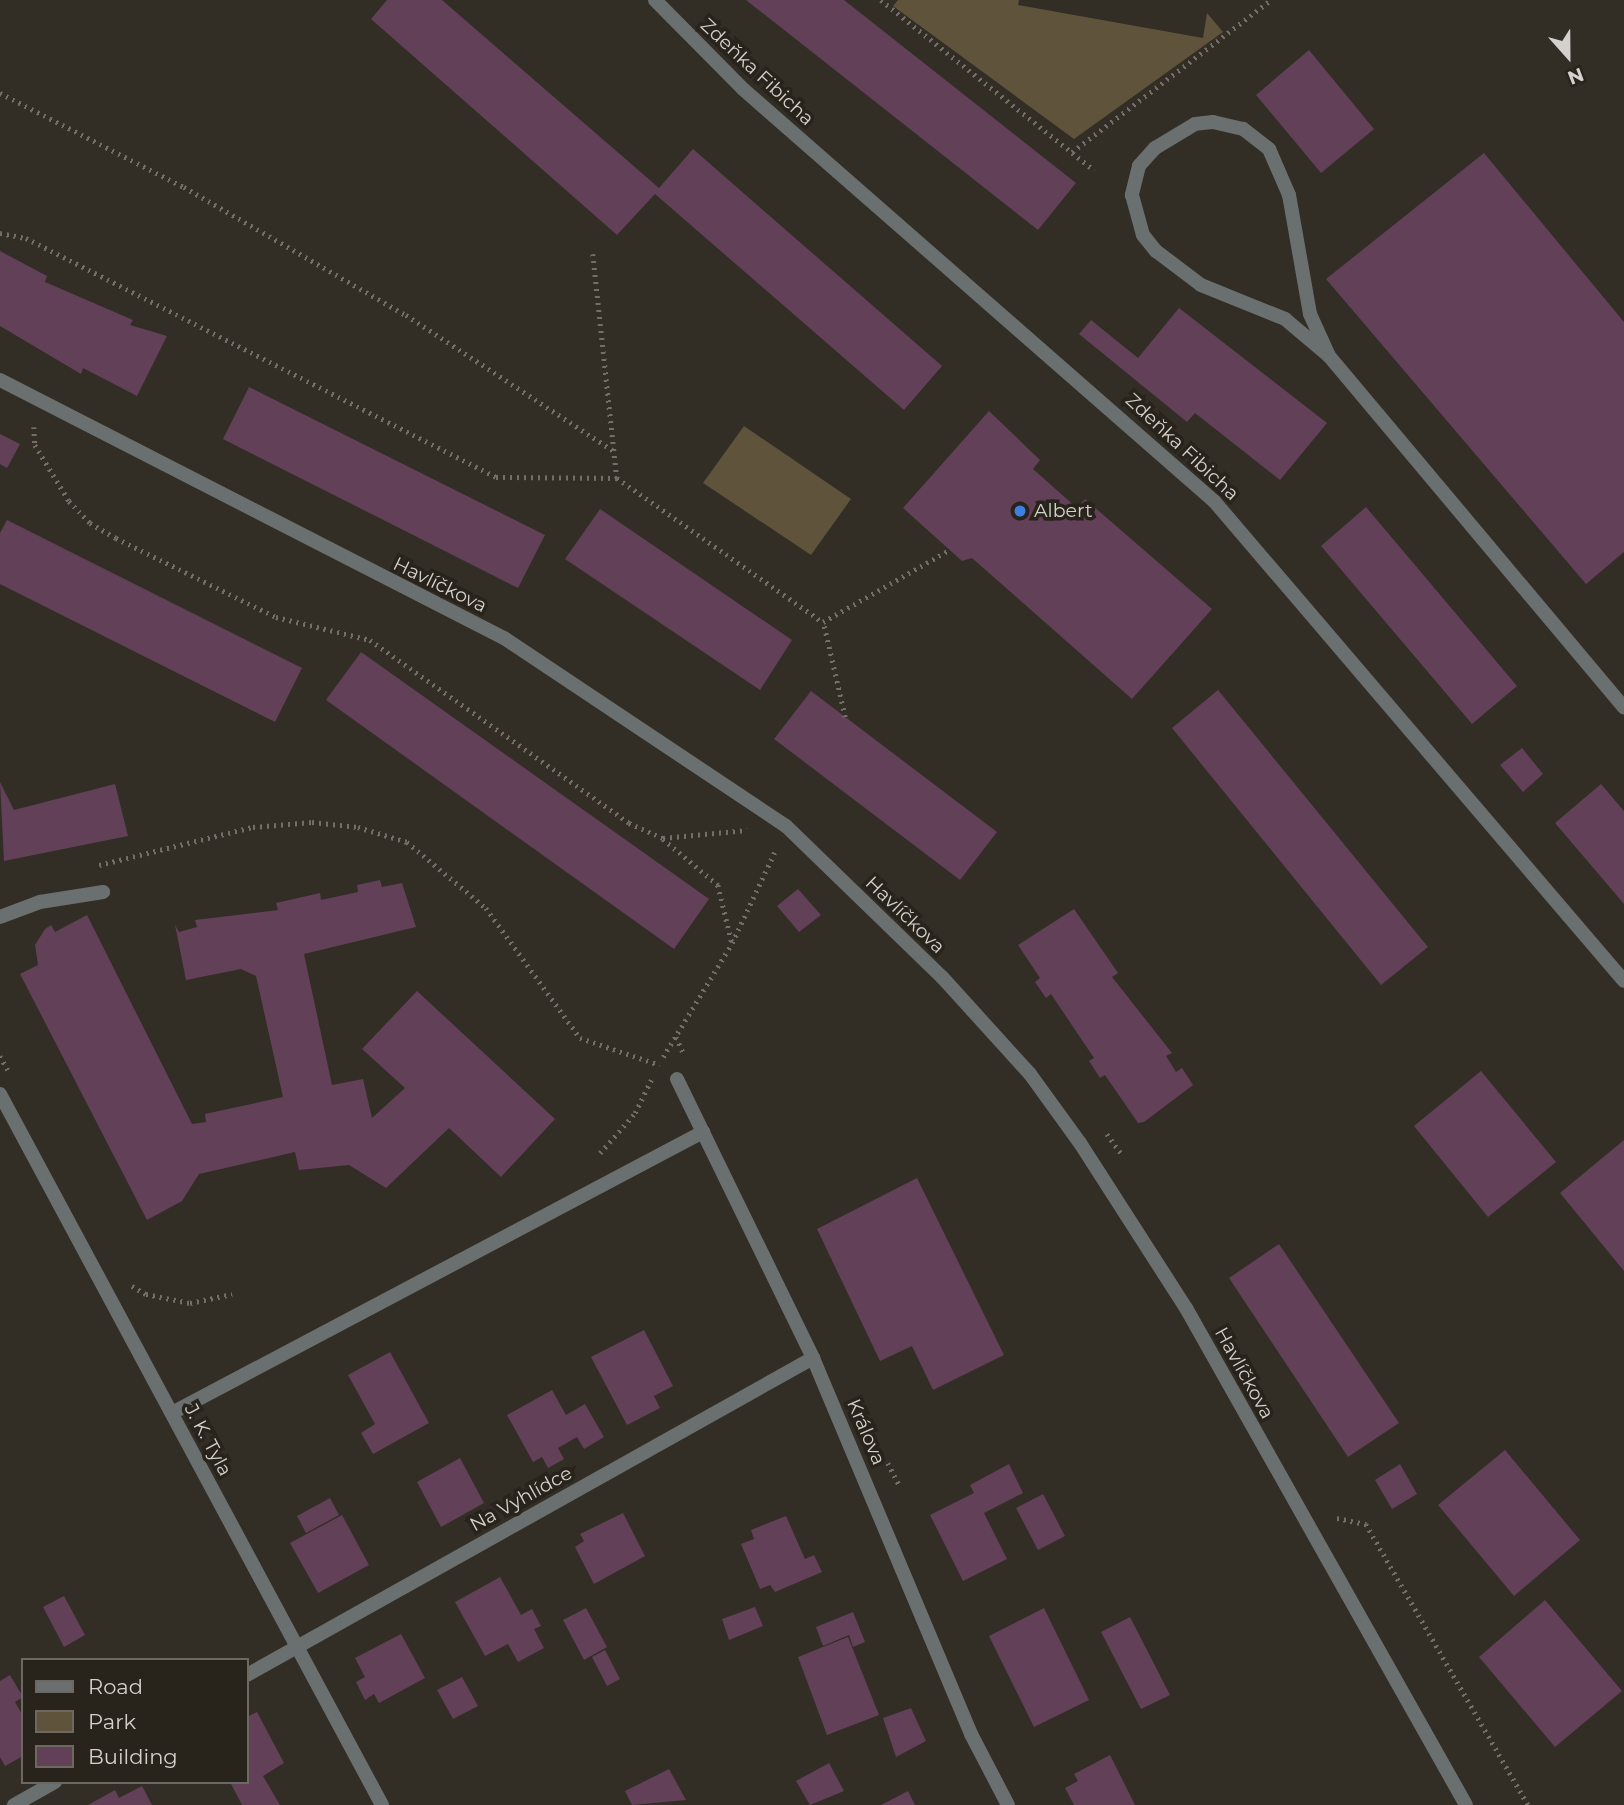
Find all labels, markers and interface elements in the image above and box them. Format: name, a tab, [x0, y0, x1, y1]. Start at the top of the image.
street label: Zdeňka Fibicha	[696, 14, 818, 130]
north arrow	[1533, 21, 1603, 91]
text: N	[1564, 63, 1587, 90]
street label: Zdeňka Fibicha	[1121, 389, 1243, 505]
place label: Albert	[1034, 500, 1093, 522]
marker: Albert	[1012, 503, 1028, 519]
street label: Havlíčkova	[389, 553, 491, 617]
street label: Havlíčkova	[861, 872, 949, 958]
street label: Havlíčkova	[1209, 1323, 1279, 1423]
street label: Králova	[842, 1396, 890, 1468]
street label: J. K. Tyla	[180, 1400, 236, 1480]
street label: Na Vyhlídce	[466, 1462, 576, 1536]
legend	[21, 1658, 248, 1784]
text: Road	[88, 1674, 143, 1699]
text: Park	[88, 1709, 136, 1734]
text: Building	[88, 1744, 178, 1769]

